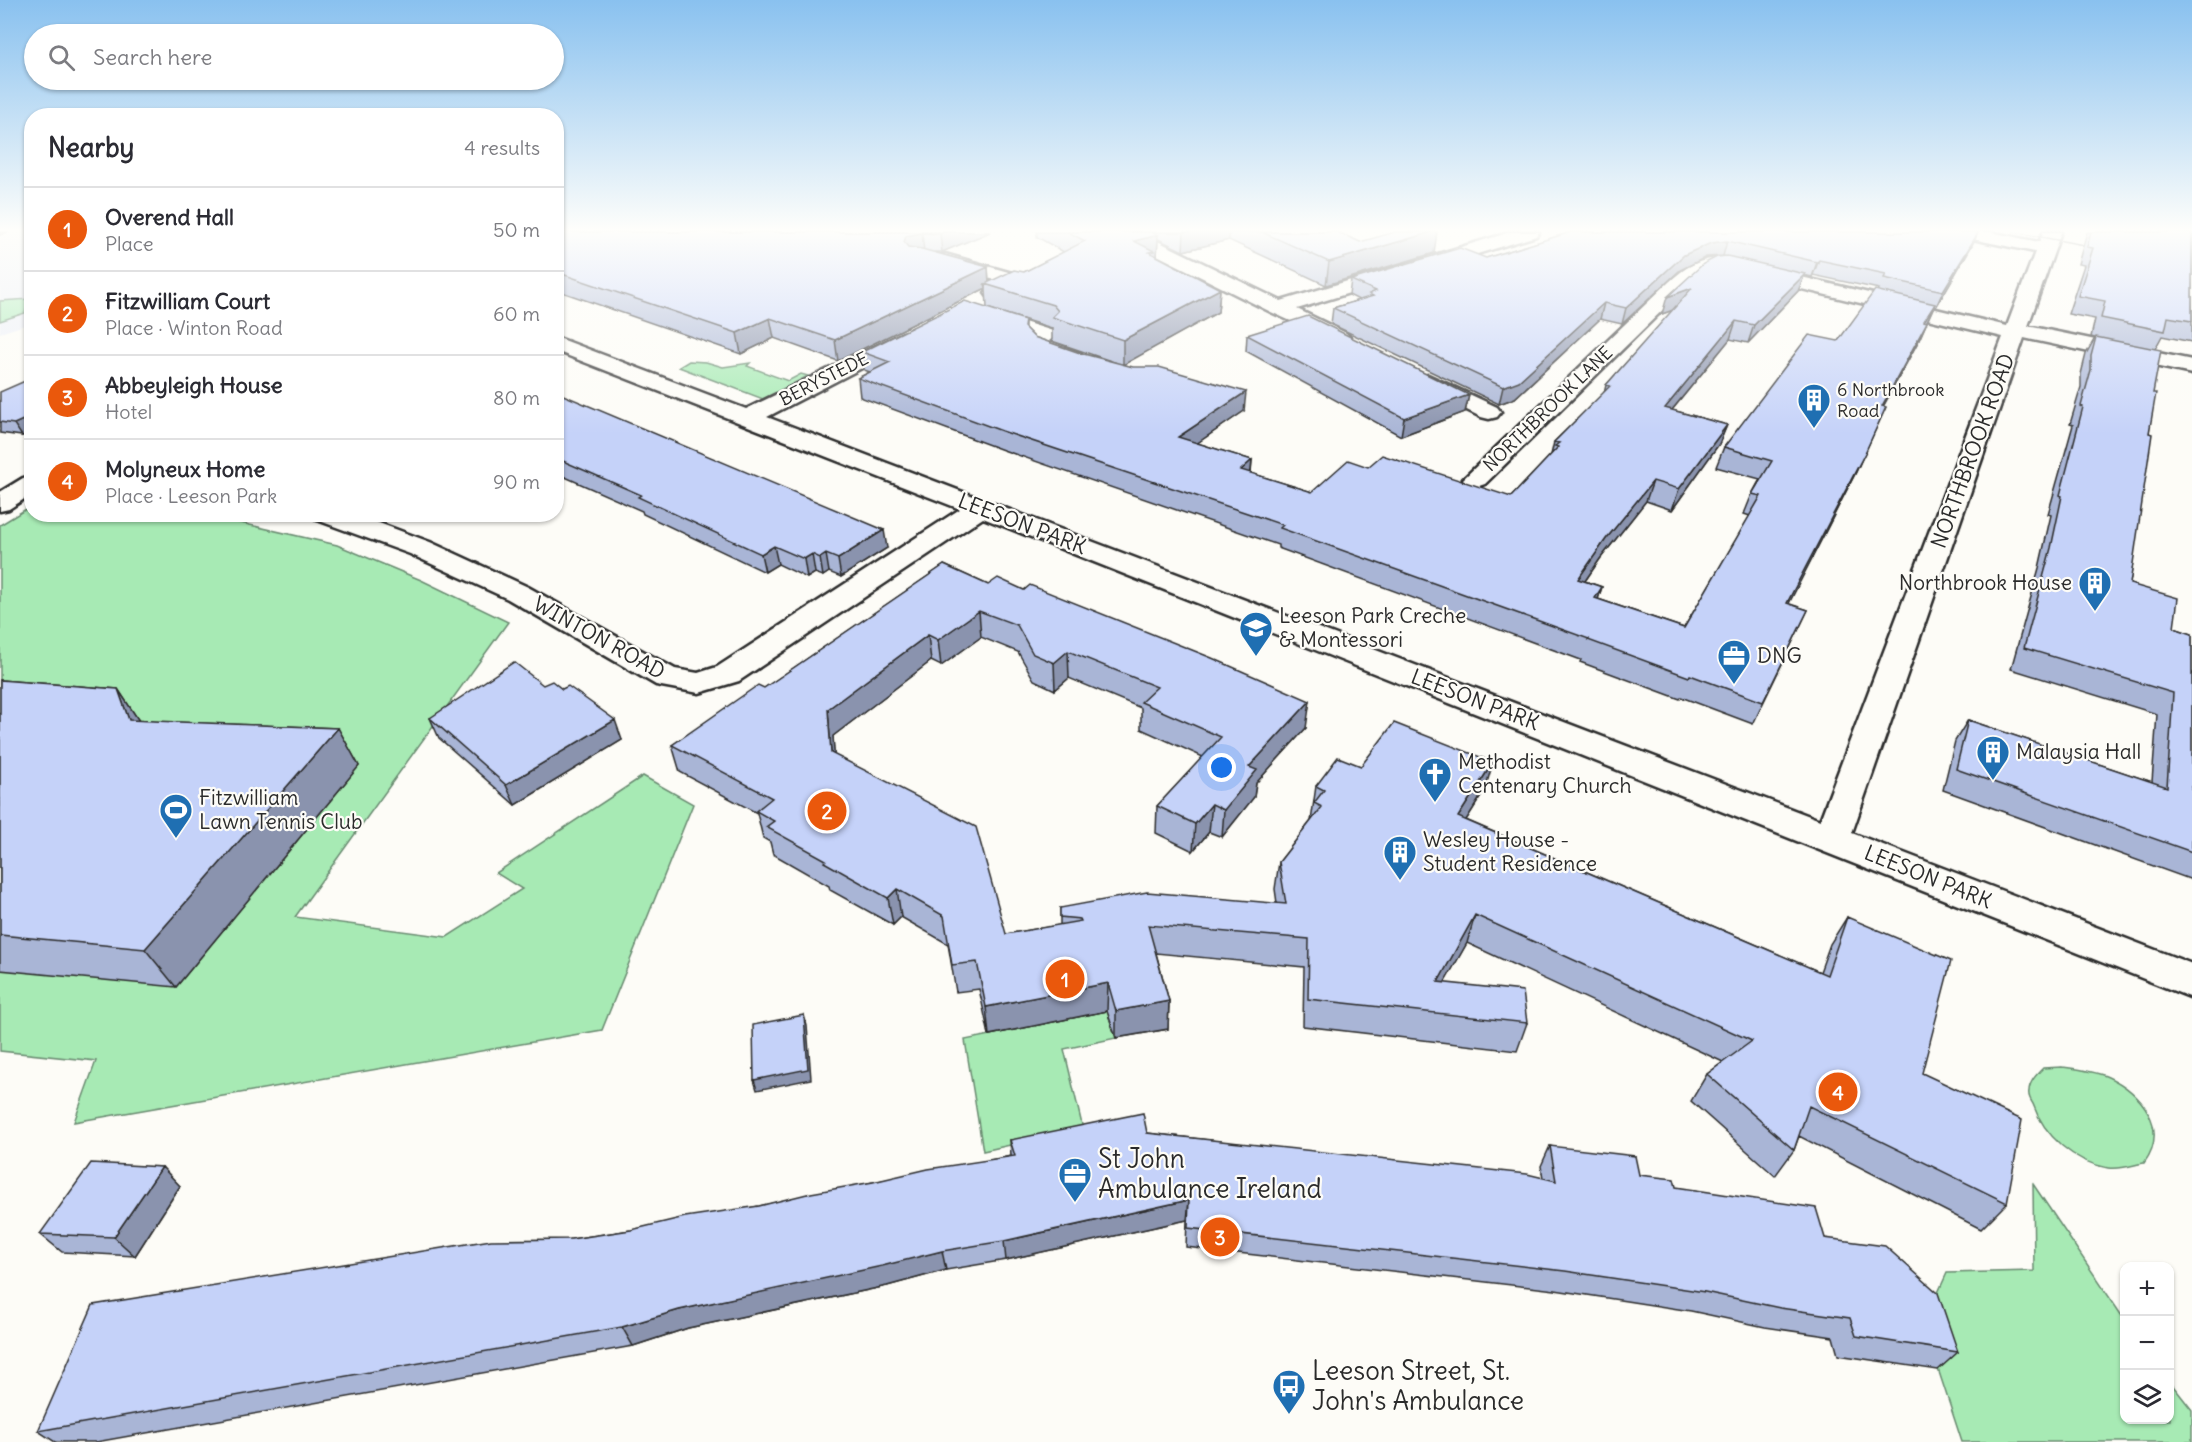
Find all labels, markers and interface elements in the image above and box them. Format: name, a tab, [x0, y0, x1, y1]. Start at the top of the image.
search box	[24, 24, 564, 90]
icon: search	[45, 41, 78, 74]
text: Search here	[93, 43, 212, 71]
text: Nearby	[48, 131, 134, 164]
text: 4 results	[464, 135, 540, 160]
text: Overend Hall	[105, 203, 234, 231]
text: 1	[64, 217, 71, 242]
text: 50 m	[493, 217, 540, 242]
text: Place	[105, 231, 153, 256]
text: Fitzwilliam Court	[105, 287, 270, 315]
text: 2	[62, 301, 73, 326]
text: 60 m	[493, 301, 540, 326]
text: Place · Winton Road	[105, 315, 283, 340]
street label: NORTHBROOK LANE	[1478, 341, 1617, 476]
street label: BERYSTEDE	[775, 346, 872, 411]
street label: NORTHBROOK ROAD	[1925, 350, 2020, 552]
text: Abbeyleigh House	[105, 371, 283, 399]
place label: 6 Northbrook Road	[1837, 378, 1944, 422]
building icon: 6 Northbrook Road	[1796, 382, 1832, 429]
text: 3	[62, 385, 73, 410]
text: 80 m	[493, 385, 540, 410]
text: Hotel	[105, 399, 152, 424]
text: Molyneux Home	[105, 455, 265, 483]
text: 4	[62, 469, 73, 494]
text: 90 m	[493, 469, 540, 494]
text: Place · Leeson Park	[105, 483, 277, 508]
street label: LEESON PARK	[954, 487, 1090, 560]
building icon: Northbrook House	[2077, 565, 2113, 612]
place label: Northbrook House	[1899, 569, 2072, 596]
street label: WINTON ROAD	[529, 590, 670, 685]
place label: Leeson Park Creche & Montessori	[1279, 602, 1466, 653]
school or university icon: Leeson Park Creche & Montessori	[1238, 610, 1274, 657]
office icon: DNG	[1716, 638, 1752, 685]
place label: DNG	[1757, 642, 1802, 669]
street label: LEESON PARK	[1407, 663, 1543, 736]
building icon: Malaysia Hall	[1975, 734, 2011, 781]
place label: Malaysia Hall	[2016, 738, 2141, 765]
place label: Methodist Centenary Church	[1458, 748, 1632, 799]
your location	[1207, 753, 1236, 782]
church icon: Methodist Centenary Church	[1417, 756, 1453, 803]
place label: Fitzwilliam Lawn Tennis Club	[199, 784, 363, 835]
pin: 2	[808, 788, 846, 834]
sports icon: Fitzwilliam Lawn Tennis Club	[158, 792, 194, 839]
place label: Wesley House - Student Residence	[1423, 826, 1597, 877]
building icon: Wesley House - Student Residence	[1382, 834, 1418, 881]
street label: LEESON PARK	[1860, 839, 1996, 914]
pin: 1	[1046, 956, 1084, 1002]
pin: 4	[1818, 1070, 1858, 1114]
place label: St John Ambulance Ireland	[1098, 1142, 1322, 1205]
office icon: St John Ambulance Ireland	[1057, 1156, 1093, 1203]
pin: 3	[1200, 1214, 1240, 1260]
map controls	[2120, 1262, 2174, 1424]
button: +	[2120, 1262, 2174, 1316]
button: −	[2120, 1316, 2174, 1370]
place label: Leeson Street, St. John's Ambulance	[1312, 1354, 1524, 1417]
bus stop icon: Leeson Street, St. John's Ambulance	[1271, 1368, 1307, 1415]
button: layers	[2120, 1370, 2174, 1424]

